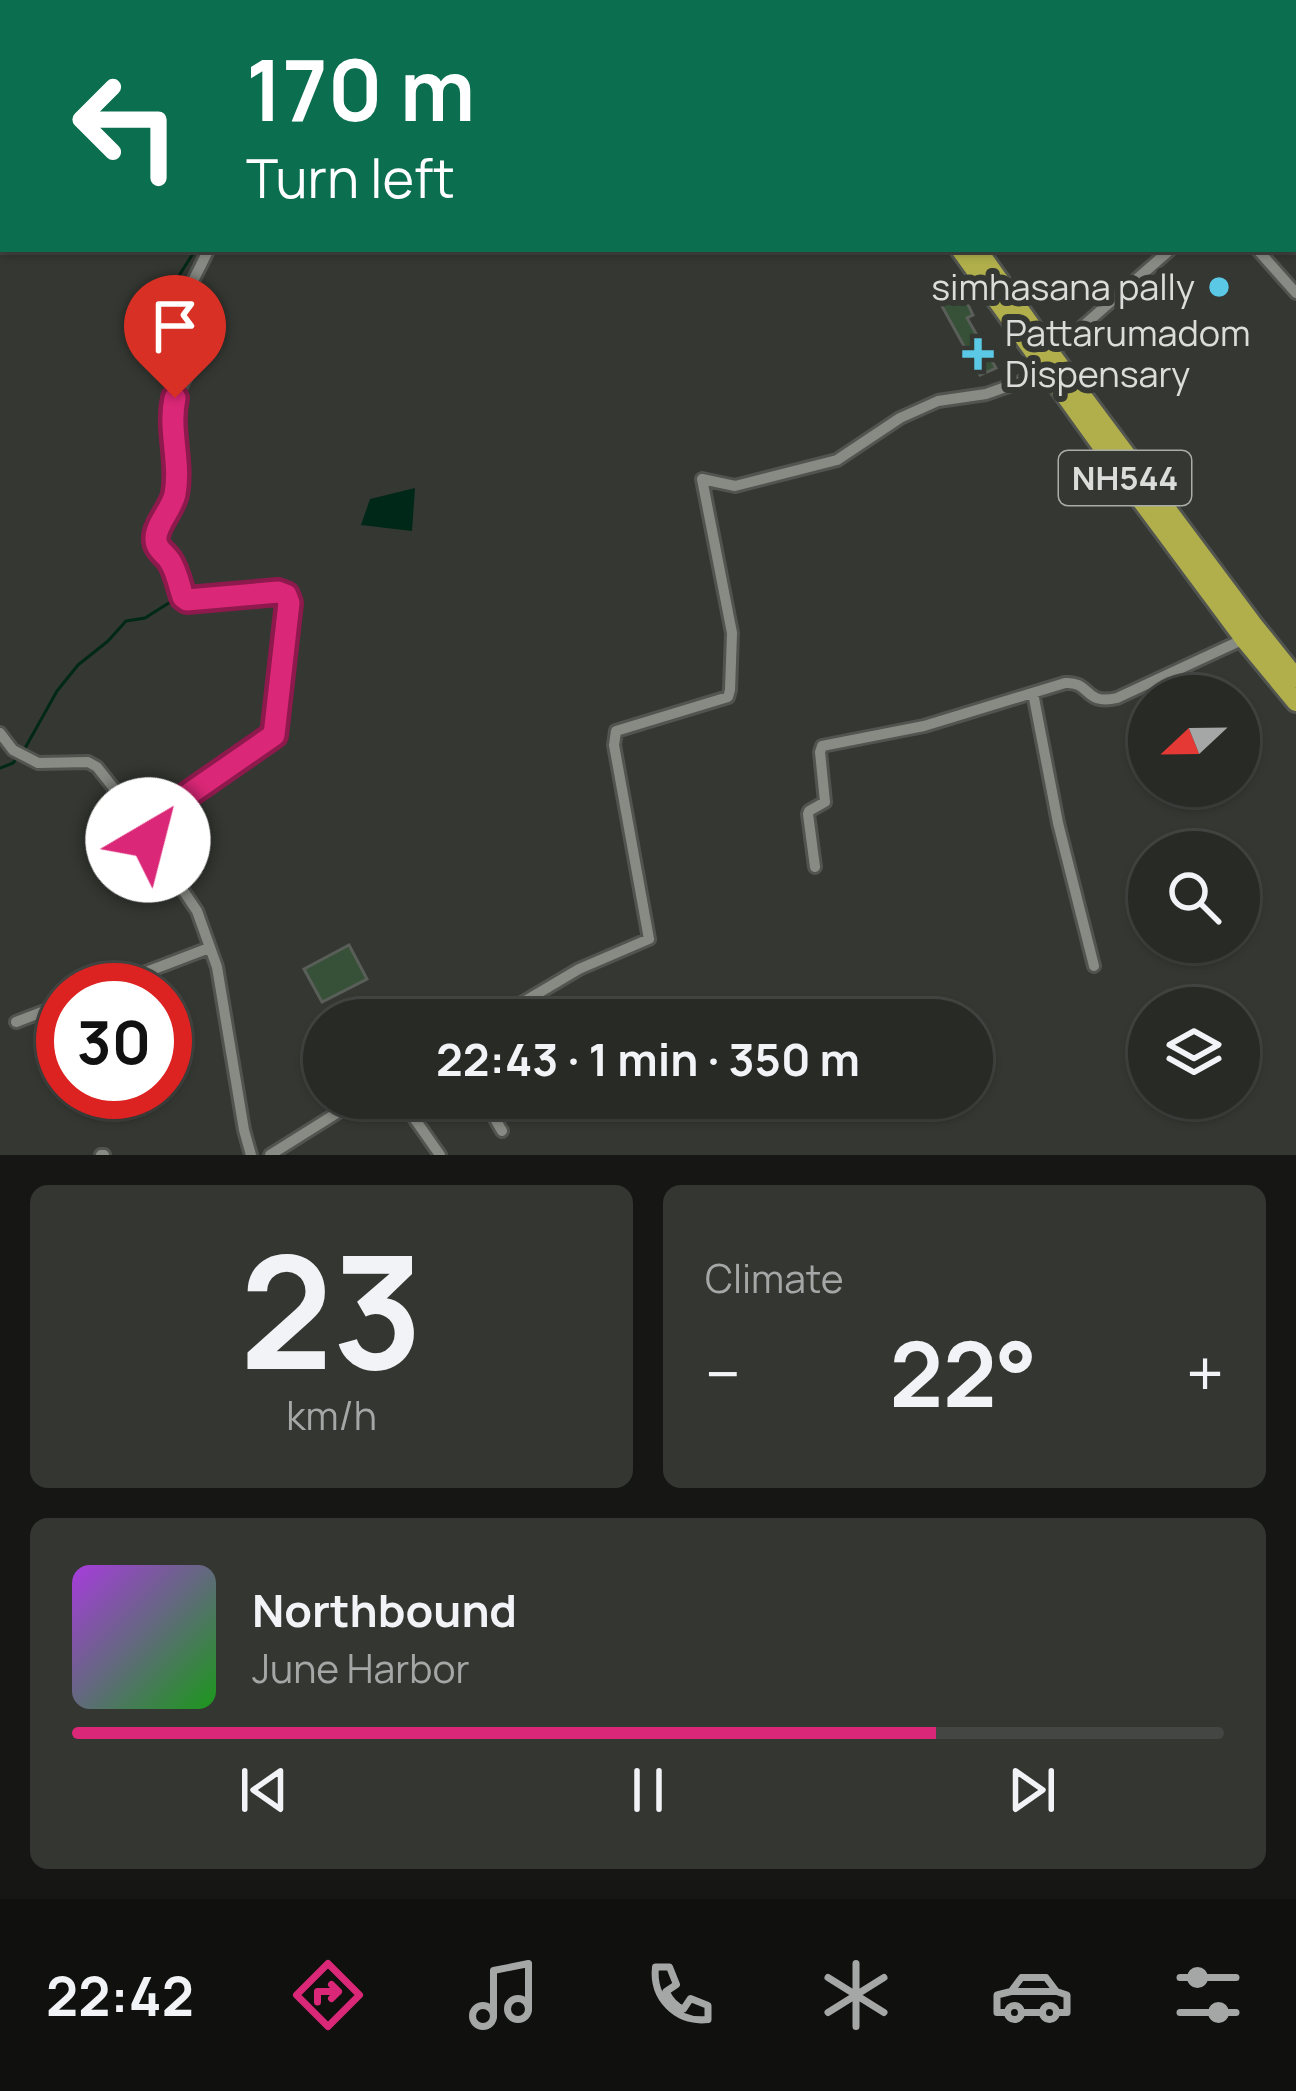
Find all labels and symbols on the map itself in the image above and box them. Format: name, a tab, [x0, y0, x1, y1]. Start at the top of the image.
place label: simhasana pally	[931, 262, 1195, 311]
marker: simhasana pally	[1206, 274, 1232, 300]
pin	[124, 275, 226, 398]
place label: Pattarumadom Dispensary	[1005, 308, 1251, 398]
marker: Pattarumadom Dispensary	[962, 338, 994, 370]
road number: NH544	[1059, 451, 1191, 505]
north arrow	[1128, 675, 1260, 807]
position arrow	[85, 777, 211, 903]
speed limit sign: 30	[36, 963, 192, 1119]

